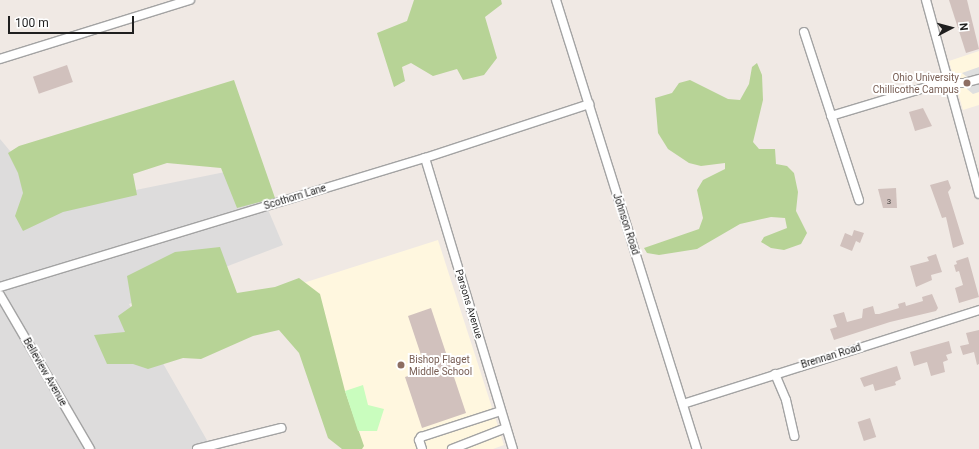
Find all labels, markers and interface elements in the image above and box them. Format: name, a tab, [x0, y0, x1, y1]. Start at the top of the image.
scale bar	[10, 8, 136, 34]
north arrow	[931, 8, 971, 48]
text: 100 m	[15, 16, 49, 30]
text: N	[957, 22, 970, 31]
place label: Ohio University Chillicothe Campus	[873, 71, 959, 94]
marker: Ohio University Chillicothe Campus	[962, 78, 972, 88]
street label: Scothorn Lane	[262, 182, 328, 212]
street label: Johnson Road	[610, 192, 642, 256]
house number: 3	[887, 197, 891, 207]
street label: Parsons Avenue	[453, 268, 485, 340]
street label: Belleview Avenue	[21, 336, 69, 408]
street label: Brennan Road	[799, 341, 863, 371]
place label: Bishop Flaget Middle School	[409, 353, 472, 376]
marker: Bishop Flaget Middle School	[396, 360, 406, 370]

